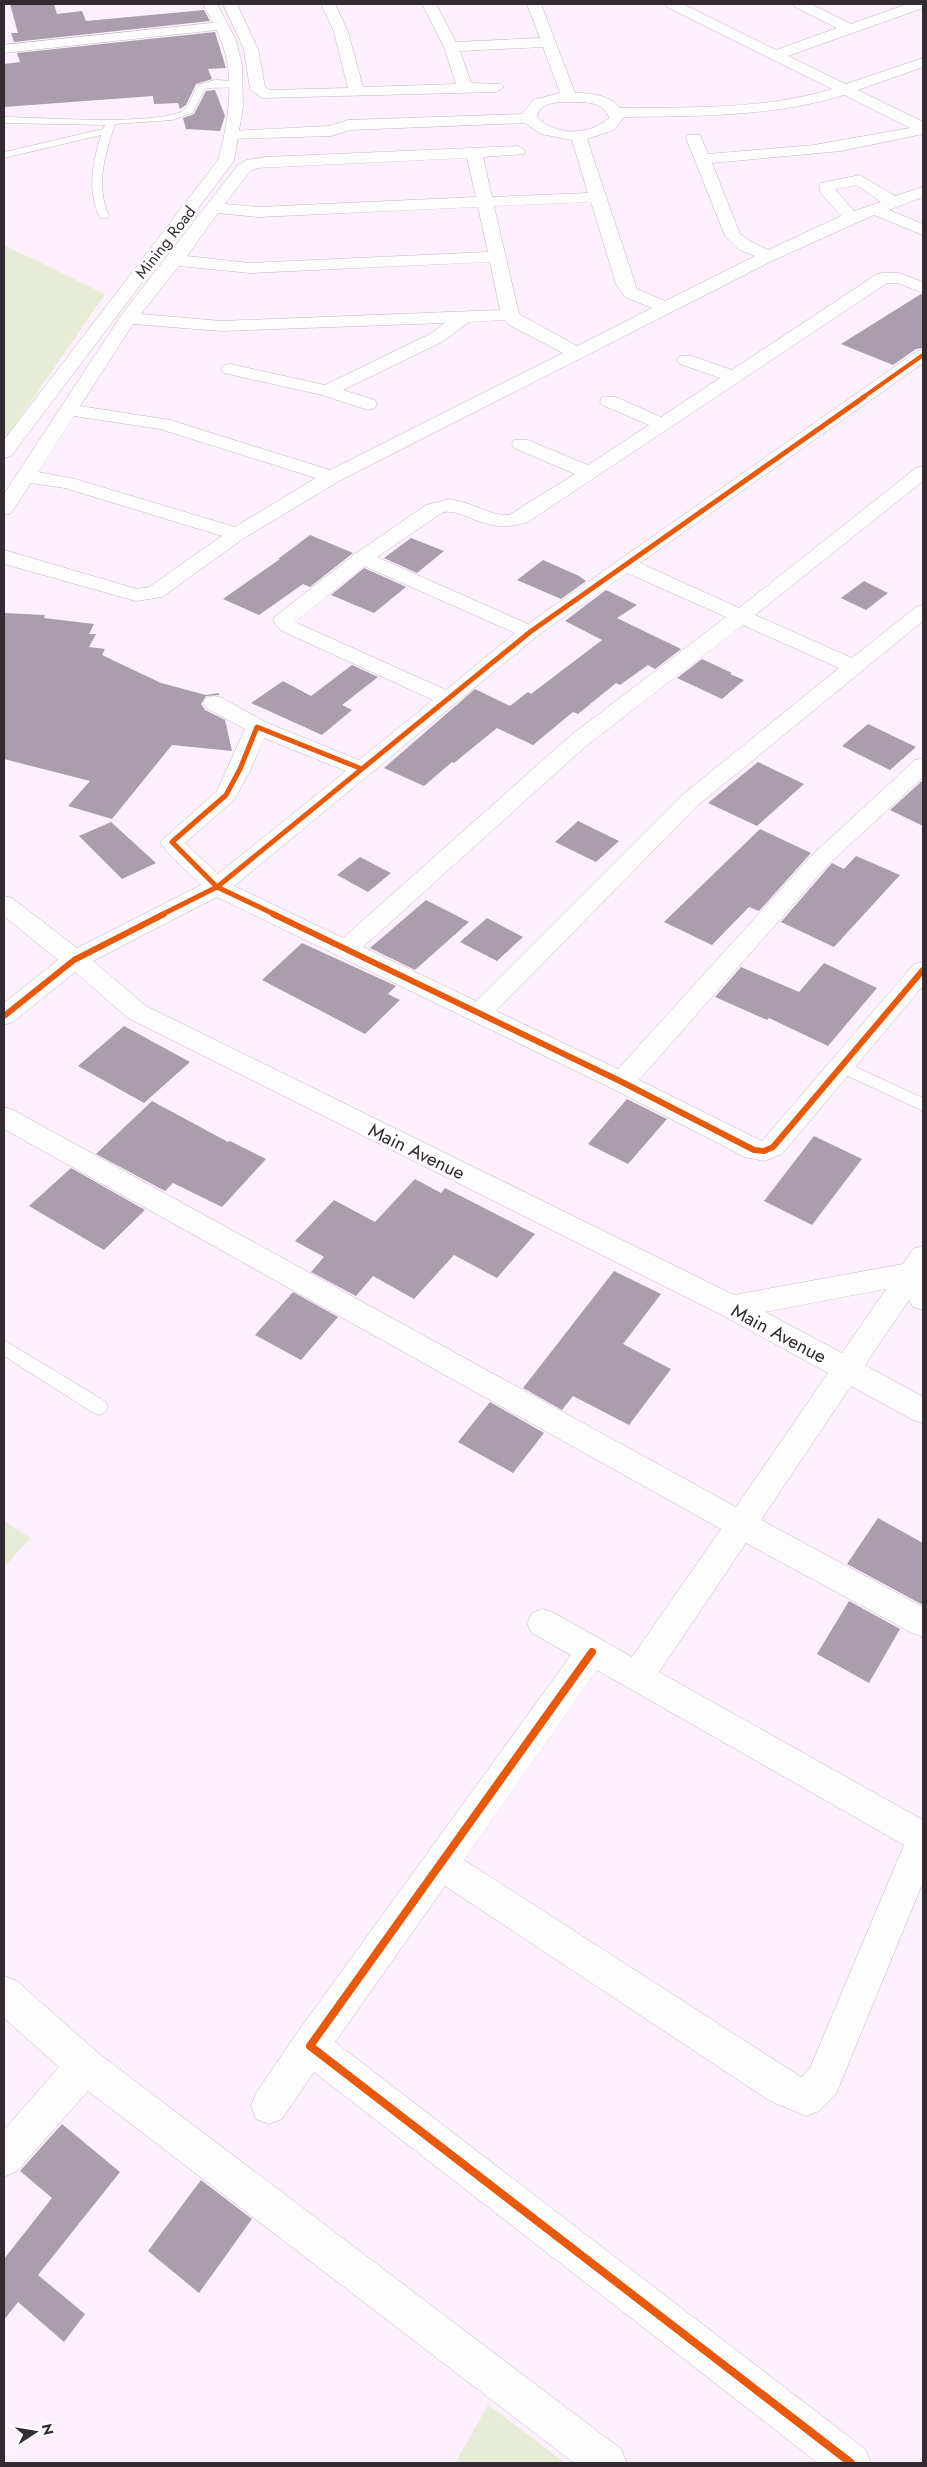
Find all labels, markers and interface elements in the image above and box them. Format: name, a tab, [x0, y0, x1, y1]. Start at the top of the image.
street label: Mining Road	[130, 201, 201, 283]
street label: Main Avenue	[364, 1116, 470, 1187]
street label: Main Avenue	[726, 1297, 831, 1370]
north arrow	[10, 2407, 60, 2457]
text: N	[37, 2422, 59, 2437]

